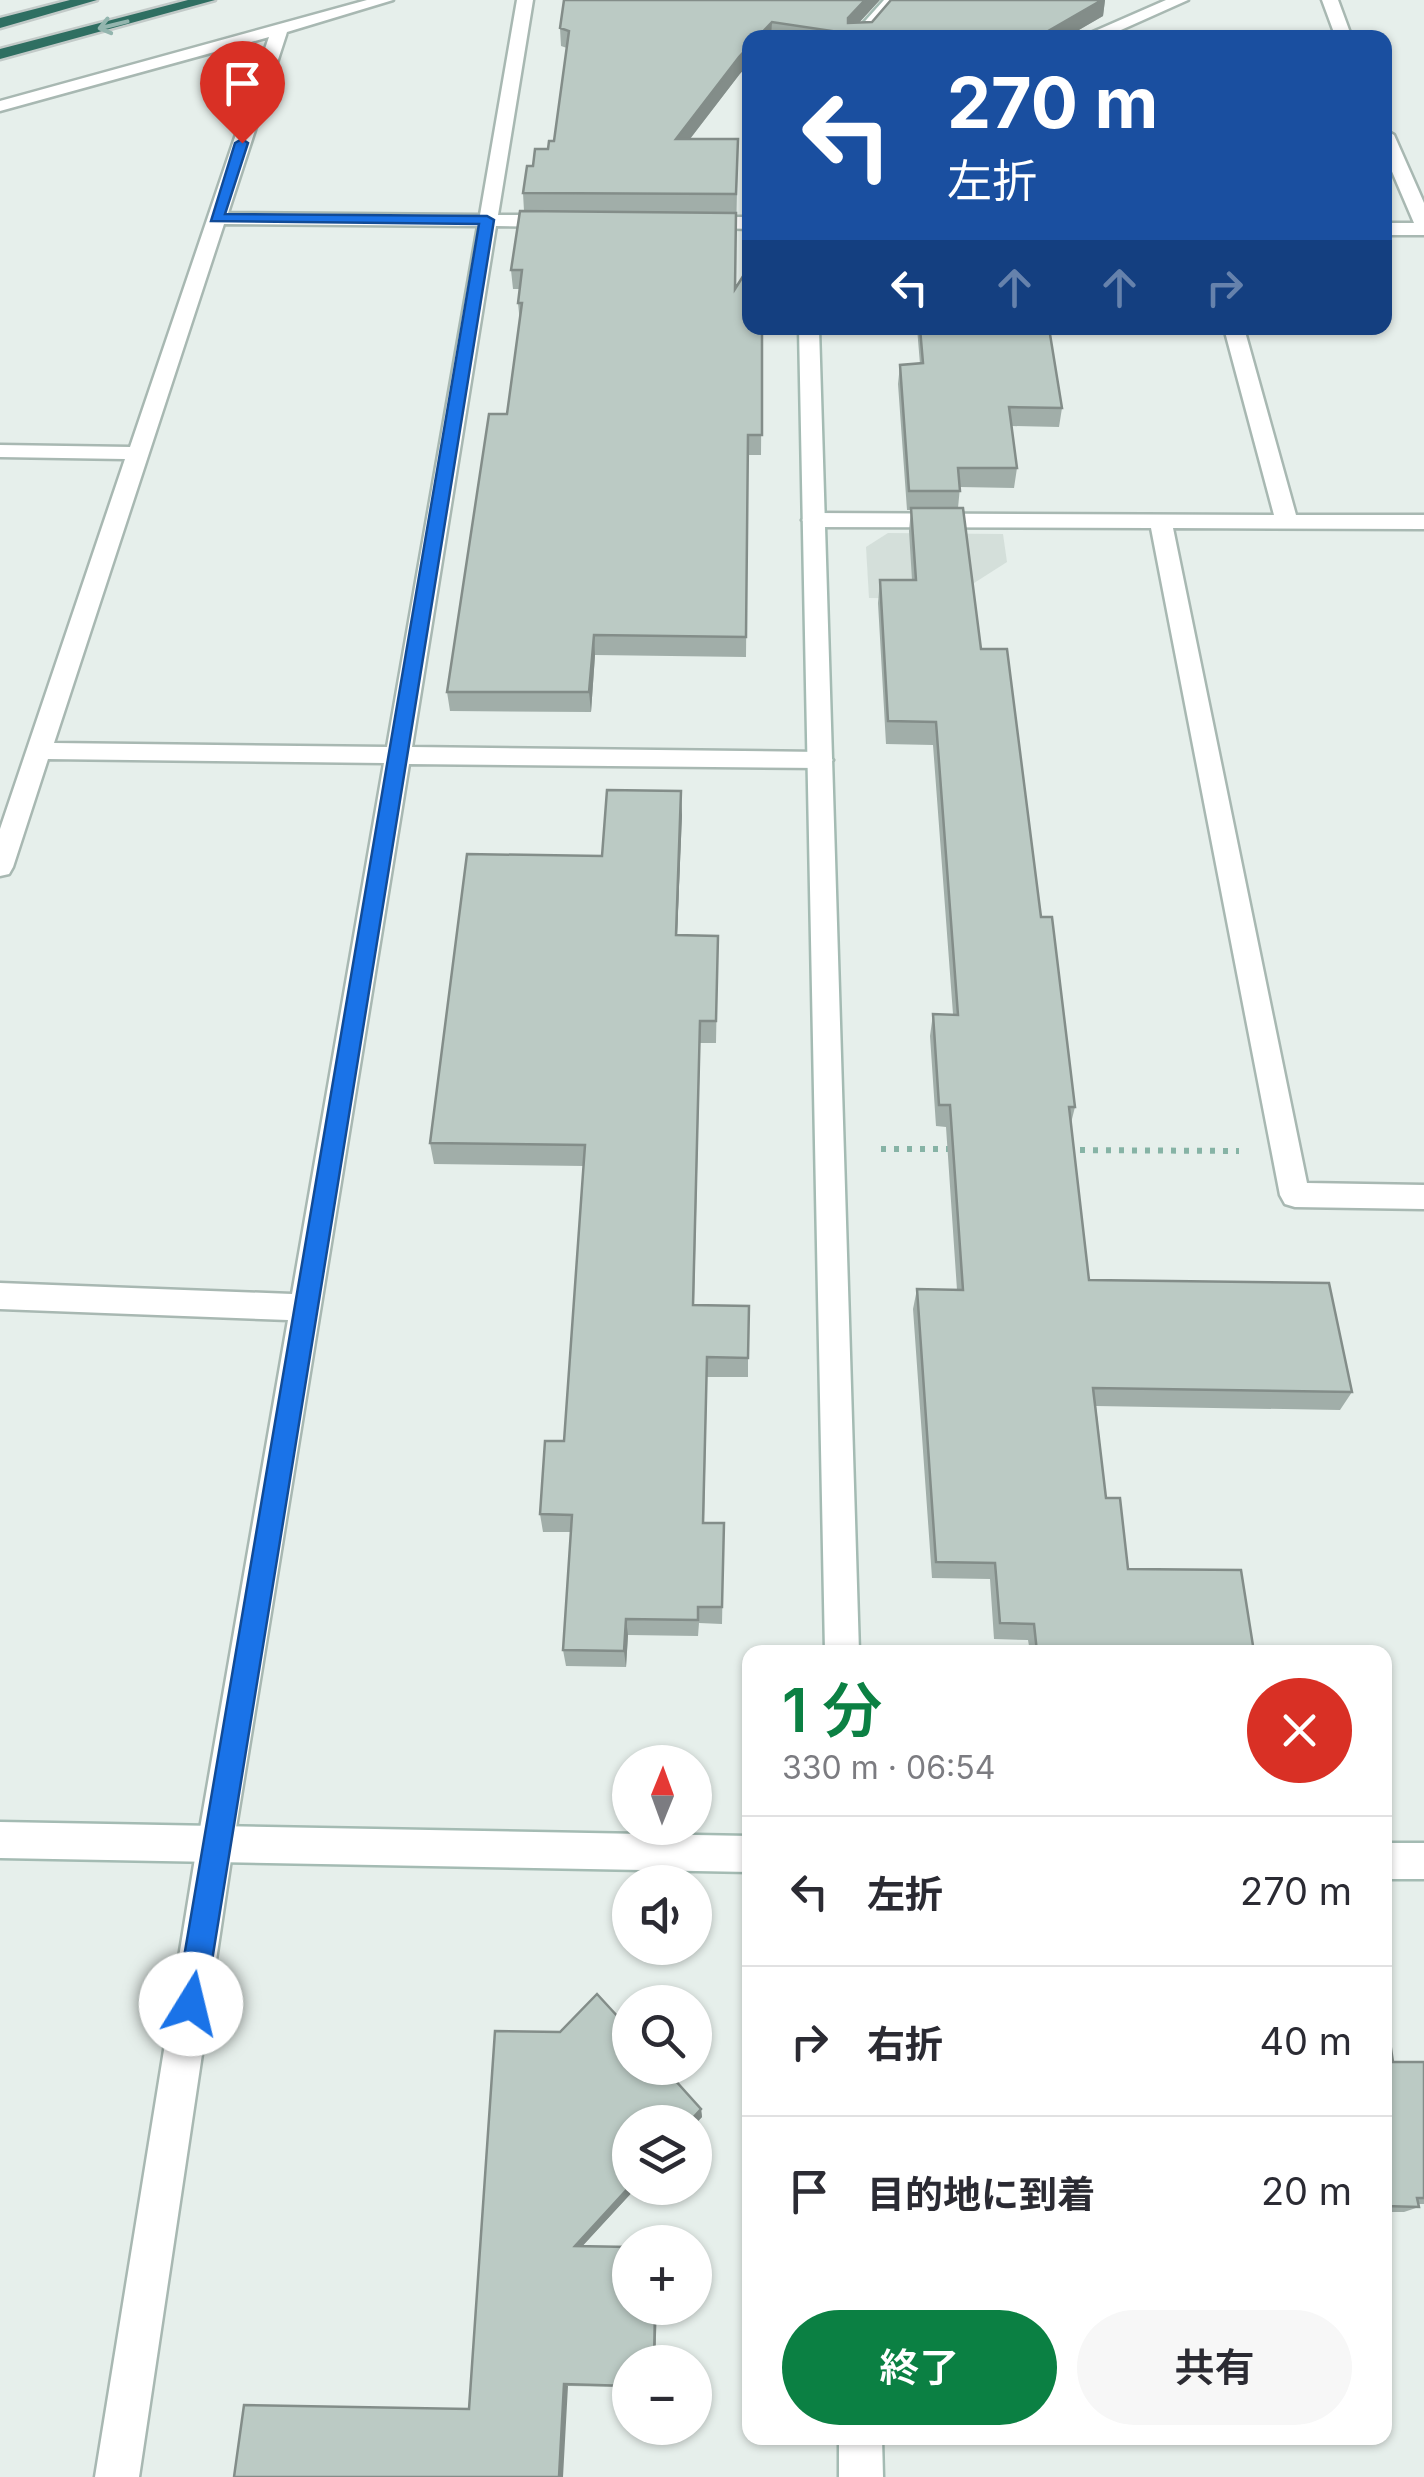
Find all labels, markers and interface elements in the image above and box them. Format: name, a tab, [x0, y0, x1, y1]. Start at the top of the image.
one-way arrow	[98, 16, 129, 35]
pin	[200, 41, 285, 144]
icon: arrive	[215, 56, 270, 111]
text: 270 m	[947, 60, 1158, 145]
icon: left	[782, 70, 912, 200]
text: 左折	[947, 153, 1037, 208]
icon: left	[882, 260, 937, 315]
icon: ahead	[987, 260, 1042, 315]
icon: ahead	[1092, 260, 1147, 315]
icon: right	[1197, 260, 1252, 315]
text: 1 分	[782, 1674, 883, 1746]
button: close	[1247, 1678, 1352, 1783]
north arrow	[612, 1745, 712, 1845]
map controls	[612, 1745, 712, 2445]
text: 330 m · 06:54	[782, 1748, 995, 1787]
icon: left	[782, 1864, 837, 1919]
button: sound	[612, 1865, 712, 1965]
text: 270 m	[1240, 1868, 1352, 1914]
text: 左折	[867, 1871, 943, 1917]
position arrow	[139, 1952, 243, 2056]
button: search	[612, 1985, 712, 2085]
icon: right	[782, 2014, 837, 2069]
text: 40 m	[1260, 2018, 1352, 2064]
text: 右折	[867, 2021, 943, 2067]
button: layers	[612, 2105, 712, 2205]
icon: arrive	[782, 2164, 837, 2219]
text: 20 m	[1261, 2168, 1352, 2214]
text: 目的地に到着	[867, 2171, 1095, 2217]
button: +	[612, 2225, 712, 2325]
button: 終了	[782, 2310, 1057, 2425]
button: 共有	[1077, 2310, 1352, 2425]
button: −	[612, 2345, 712, 2445]

